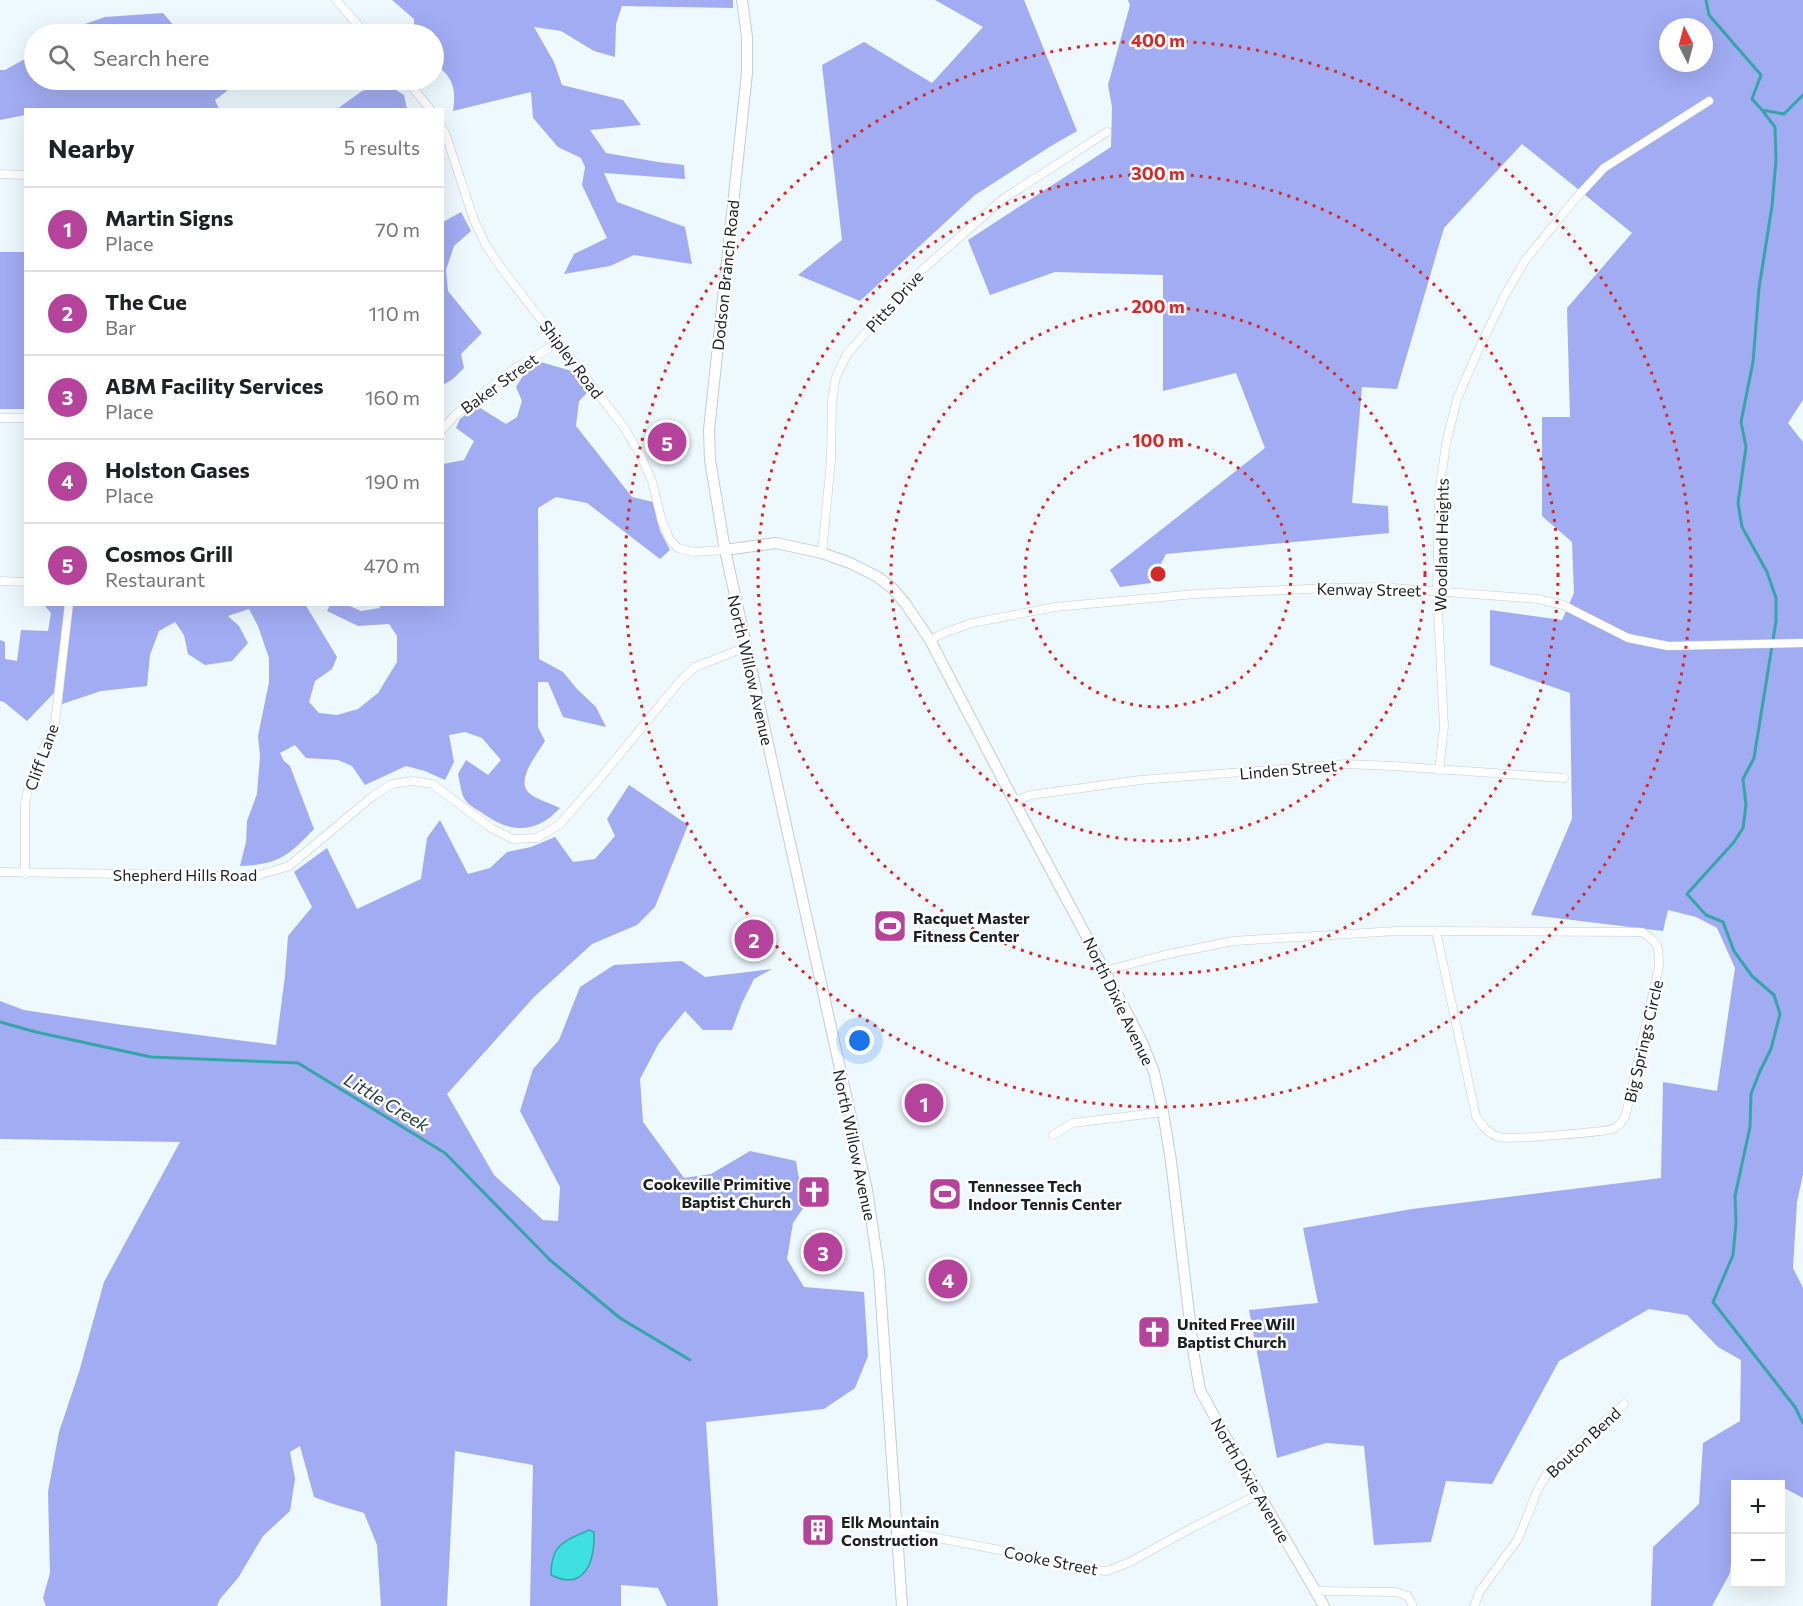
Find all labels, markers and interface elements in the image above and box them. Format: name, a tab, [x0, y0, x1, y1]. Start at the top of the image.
north arrow	[1659, 18, 1713, 72]
search box	[24, 24, 444, 90]
text: 400 m	[1131, 29, 1185, 51]
icon: search	[45, 41, 78, 74]
text: Search here	[93, 44, 209, 71]
text: Nearby	[48, 132, 135, 163]
text: 5 results	[344, 135, 420, 159]
text: 300 m	[1131, 162, 1185, 184]
street label: Dodson Branch Road	[708, 199, 742, 351]
text: Martin Signs	[105, 204, 233, 231]
text: 1	[63, 217, 72, 241]
text: 70 m	[375, 217, 420, 241]
text: Place	[105, 231, 154, 255]
street label: Pitts Drive	[861, 266, 927, 336]
text: The Cue	[105, 288, 187, 315]
text: 200 m	[1131, 295, 1185, 317]
text: 2	[62, 301, 73, 325]
text: 110 m	[369, 301, 420, 325]
text: Bar	[105, 315, 136, 339]
street label: Shipley Road	[536, 316, 608, 402]
street label: Baker Street	[457, 349, 541, 417]
text: ABM Facility Services	[105, 372, 324, 399]
text: 3	[62, 385, 73, 409]
text: 160 m	[365, 385, 420, 409]
text: Place	[105, 399, 154, 423]
pin: 5	[648, 420, 686, 464]
text: 100 m	[1132, 429, 1184, 451]
text: Holston Gases	[105, 456, 250, 483]
text: 4	[61, 469, 74, 493]
text: 190 m	[365, 469, 420, 493]
street label: Woodland Heights	[1430, 478, 1452, 612]
text: Place	[105, 483, 154, 507]
text: Cosmos Grill	[105, 540, 233, 567]
text: 5	[62, 553, 73, 577]
text: 470 m	[364, 553, 420, 577]
centre of rings	[1148, 564, 1168, 584]
text: Restaurant	[105, 567, 205, 591]
street label: Kenway Street	[1316, 579, 1422, 599]
street label: North Willow Avenue	[724, 593, 778, 747]
street label: Cliff Lane	[20, 721, 62, 793]
street label: Linden Street	[1239, 755, 1338, 783]
street label: Shepherd Hills Road	[113, 865, 257, 884]
sports icon: Racquet Master Fitness Center	[872, 908, 908, 944]
place label: Racquet Master Fitness Center	[913, 908, 1030, 945]
pin: 2	[734, 916, 774, 962]
street label: North Dixie Avenue	[1080, 934, 1158, 1068]
street label: Big Springs Circle	[1620, 978, 1666, 1104]
your location	[845, 1026, 874, 1055]
water label: Little Creek	[341, 1068, 435, 1137]
street label: North Willow Avenue	[830, 1068, 880, 1222]
pin: 1	[904, 1080, 944, 1126]
place label: Cookeville Primitive Baptist Church	[643, 1174, 791, 1211]
church icon: Cookeville Primitive Baptist Church	[796, 1174, 832, 1210]
sports icon: Tennessee Tech Indoor Tennis Center	[927, 1176, 963, 1212]
place label: Tennessee Tech Indoor Tennis Center	[968, 1176, 1122, 1213]
pin: 3	[804, 1230, 842, 1274]
pin: 4	[928, 1256, 968, 1302]
church icon: United Free Will Baptist Church	[1136, 1314, 1172, 1350]
place label: United Free Will Baptist Church	[1177, 1314, 1295, 1351]
street label: Bouton Bend	[1542, 1403, 1624, 1481]
street label: North Dixie Avenue	[1208, 1415, 1294, 1545]
map controls	[1731, 1480, 1785, 1588]
button: +	[1731, 1480, 1785, 1534]
building icon: Elk Mountain Construction	[800, 1512, 836, 1548]
place label: Elk Mountain Construction	[841, 1512, 939, 1549]
button: −	[1731, 1534, 1785, 1588]
street label: Cooke Street	[1002, 1542, 1100, 1578]

